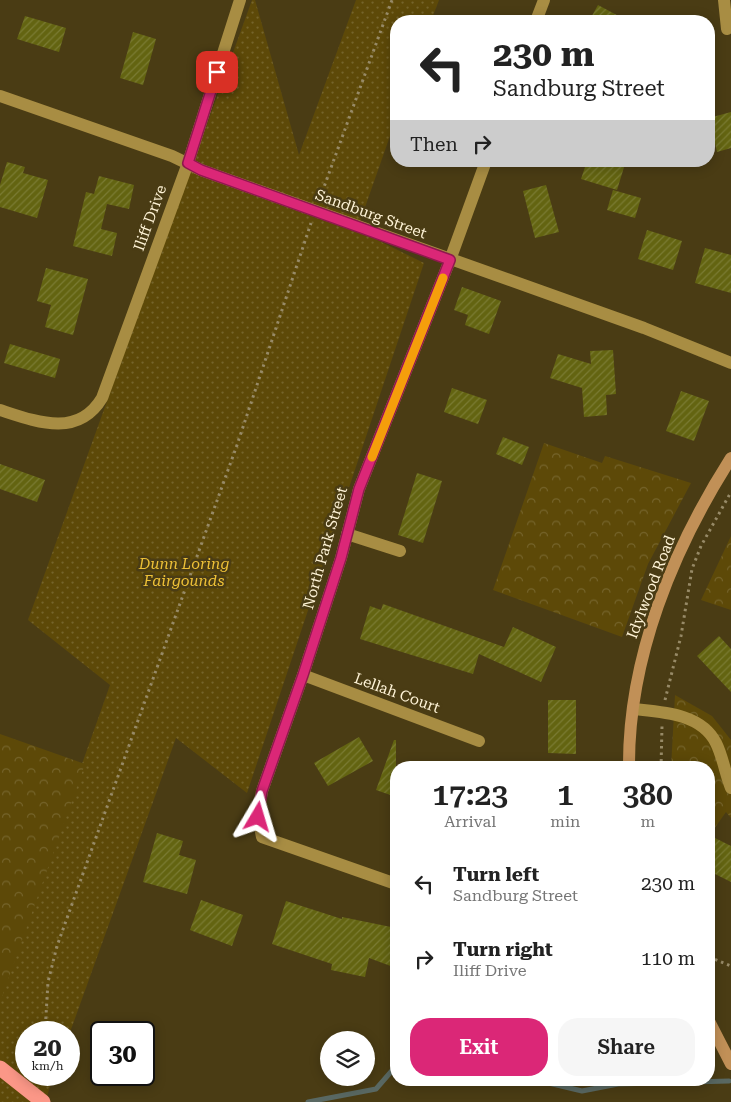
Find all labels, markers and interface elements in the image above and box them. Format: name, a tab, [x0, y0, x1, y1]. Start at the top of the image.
text: 230 m	[493, 34, 594, 75]
icon: left	[410, 35, 475, 100]
pin	[196, 51, 238, 93]
icon: arrive	[203, 58, 231, 86]
text: Sandburg Street	[493, 76, 665, 101]
icon: right	[468, 130, 496, 158]
text: Then	[410, 133, 458, 156]
street label: Iliff Drive	[130, 183, 170, 253]
street label: Sandburg Street	[313, 186, 429, 243]
street label: North Park Street	[299, 484, 351, 611]
street label: Idylwood Road	[623, 532, 679, 641]
park label: Dunn Loring Fairgounds	[138, 555, 229, 590]
street label: Lellah Court	[352, 669, 443, 717]
text: 17:23	[432, 777, 508, 812]
text: 1	[557, 777, 574, 812]
text: 380	[622, 777, 673, 812]
position arrow	[231, 790, 283, 842]
text: Arrival	[444, 812, 496, 831]
text: min	[550, 812, 580, 831]
text: m	[640, 812, 655, 831]
text: Turn left	[453, 863, 539, 886]
icon: left	[410, 870, 438, 898]
text: 230 m	[641, 872, 695, 895]
text: Sandburg Street	[453, 886, 578, 905]
text: Turn right	[453, 938, 553, 961]
icon: right	[410, 945, 438, 973]
text: 110 m	[641, 947, 695, 970]
text: Iliff Drive	[453, 961, 526, 980]
button: Exit	[410, 1018, 548, 1076]
button: Share	[558, 1018, 695, 1076]
speed limit sign: 30	[90, 1021, 155, 1086]
map controls	[320, 1031, 375, 1086]
button: layers	[320, 1031, 375, 1086]
text: 20	[33, 1033, 62, 1062]
text: km/h	[31, 1059, 64, 1073]

